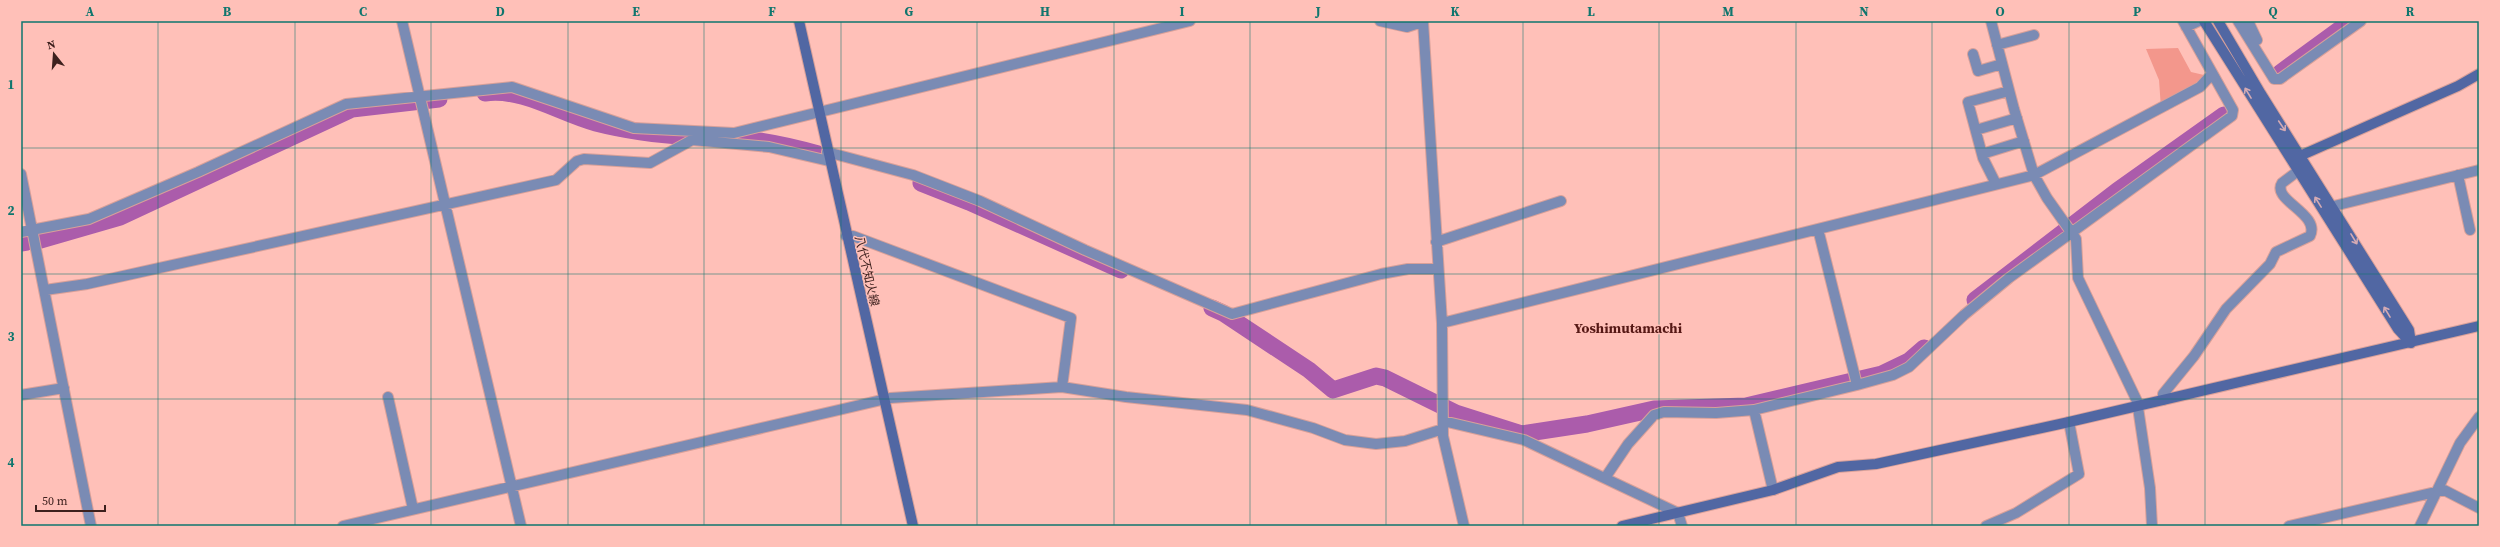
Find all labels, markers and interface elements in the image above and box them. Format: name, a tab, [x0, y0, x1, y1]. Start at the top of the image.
text: A	[86, 3, 95, 20]
text: B	[223, 3, 232, 20]
text: C	[359, 3, 367, 20]
text: D	[495, 3, 505, 20]
text: E	[632, 3, 640, 20]
text: F	[768, 3, 776, 20]
text: G	[905, 3, 914, 20]
text: H	[1040, 3, 1050, 20]
text: I	[1179, 3, 1185, 20]
text: J	[1314, 3, 1321, 20]
text: K	[1450, 3, 1460, 20]
text: L	[1587, 3, 1595, 20]
text: M	[1722, 3, 1734, 20]
text: N	[1859, 3, 1869, 20]
text: O	[1995, 3, 2005, 20]
text: P	[2133, 3, 2141, 20]
text: Q	[2268, 3, 2278, 20]
text: R	[2406, 3, 2415, 20]
north arrow	[34, 34, 74, 74]
text: N	[45, 37, 57, 53]
text: 1	[7, 76, 15, 93]
one-way arrow	[2243, 87, 2251, 99]
one-way arrow	[2278, 120, 2286, 131]
one-way arrow	[2313, 196, 2321, 208]
text: 2	[7, 202, 15, 219]
one-way arrow	[2350, 233, 2358, 244]
street label: 八代不知火線	[851, 234, 883, 308]
one-way arrow	[2383, 306, 2391, 318]
district label: Yoshimutamachi	[1574, 318, 1683, 338]
text: 3	[7, 328, 15, 345]
text: 4	[7, 454, 15, 471]
scale bar	[36, 487, 105, 513]
text: 50 m	[42, 493, 68, 509]

